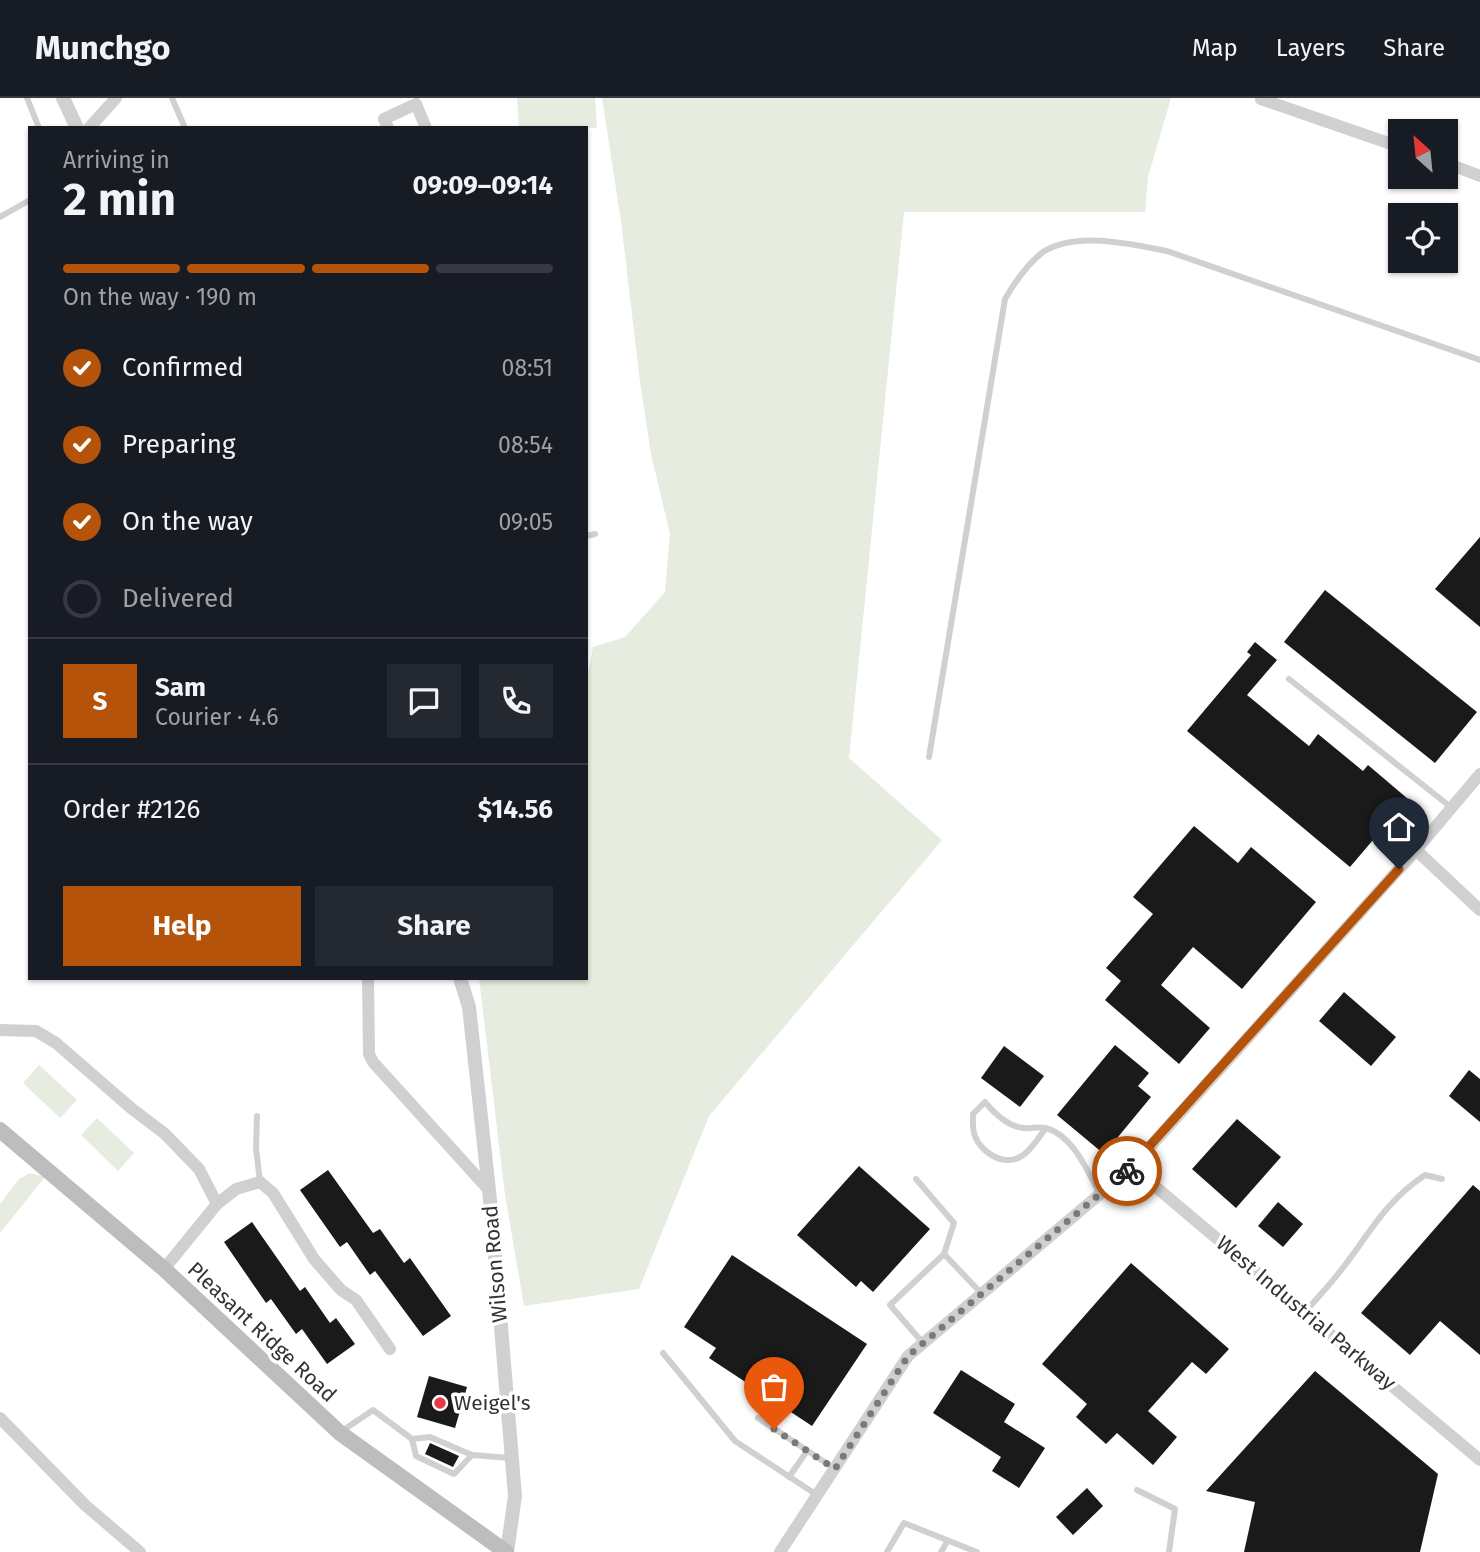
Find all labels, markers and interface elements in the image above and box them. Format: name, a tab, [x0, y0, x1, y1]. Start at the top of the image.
text: Munchgo	[35, 28, 170, 68]
text: Map	[1192, 34, 1238, 62]
text: Layers	[1276, 34, 1345, 62]
text: Share	[1383, 34, 1445, 62]
north arrow	[1388, 119, 1458, 189]
map controls	[1388, 119, 1458, 273]
text: Arriving in	[63, 146, 170, 174]
text: 09:09–09:14	[413, 170, 553, 201]
text: 2 min	[63, 172, 176, 227]
button: locate	[1388, 203, 1458, 273]
text: On the way · 190 m	[63, 283, 257, 311]
icon: check	[63, 349, 101, 387]
text: Confirmed	[122, 352, 243, 383]
text: 08:51	[502, 354, 553, 382]
icon: check	[63, 426, 101, 464]
text: Preparing	[122, 429, 235, 460]
text: 08:54	[498, 431, 553, 459]
icon: check	[63, 503, 101, 541]
text: On the way	[122, 506, 253, 537]
text: 09:05	[498, 508, 553, 536]
text: Delivered	[122, 583, 234, 614]
button: chat	[387, 664, 461, 738]
button: phone	[479, 664, 553, 738]
text: Sam	[155, 672, 206, 703]
text: S	[93, 686, 107, 717]
text: Courier · 4.6	[155, 703, 279, 731]
text: Order #2126	[63, 794, 200, 825]
text: $14.56	[478, 794, 553, 825]
pin	[1369, 797, 1429, 869]
icon: home	[1380, 808, 1418, 846]
button: Help	[63, 886, 301, 966]
button: Share	[315, 886, 553, 966]
courier	[1092, 1136, 1162, 1206]
icon: bike	[1108, 1152, 1146, 1190]
street label: Wilson Road	[477, 1204, 513, 1324]
street label: West Industrial Parkway	[1211, 1230, 1402, 1396]
street label: Pleasant Ridge Road	[182, 1256, 342, 1408]
pin	[744, 1357, 804, 1429]
icon: bag	[755, 1368, 793, 1406]
place label: Weigel's	[454, 1390, 531, 1416]
marker: Weigel's	[432, 1395, 448, 1411]

